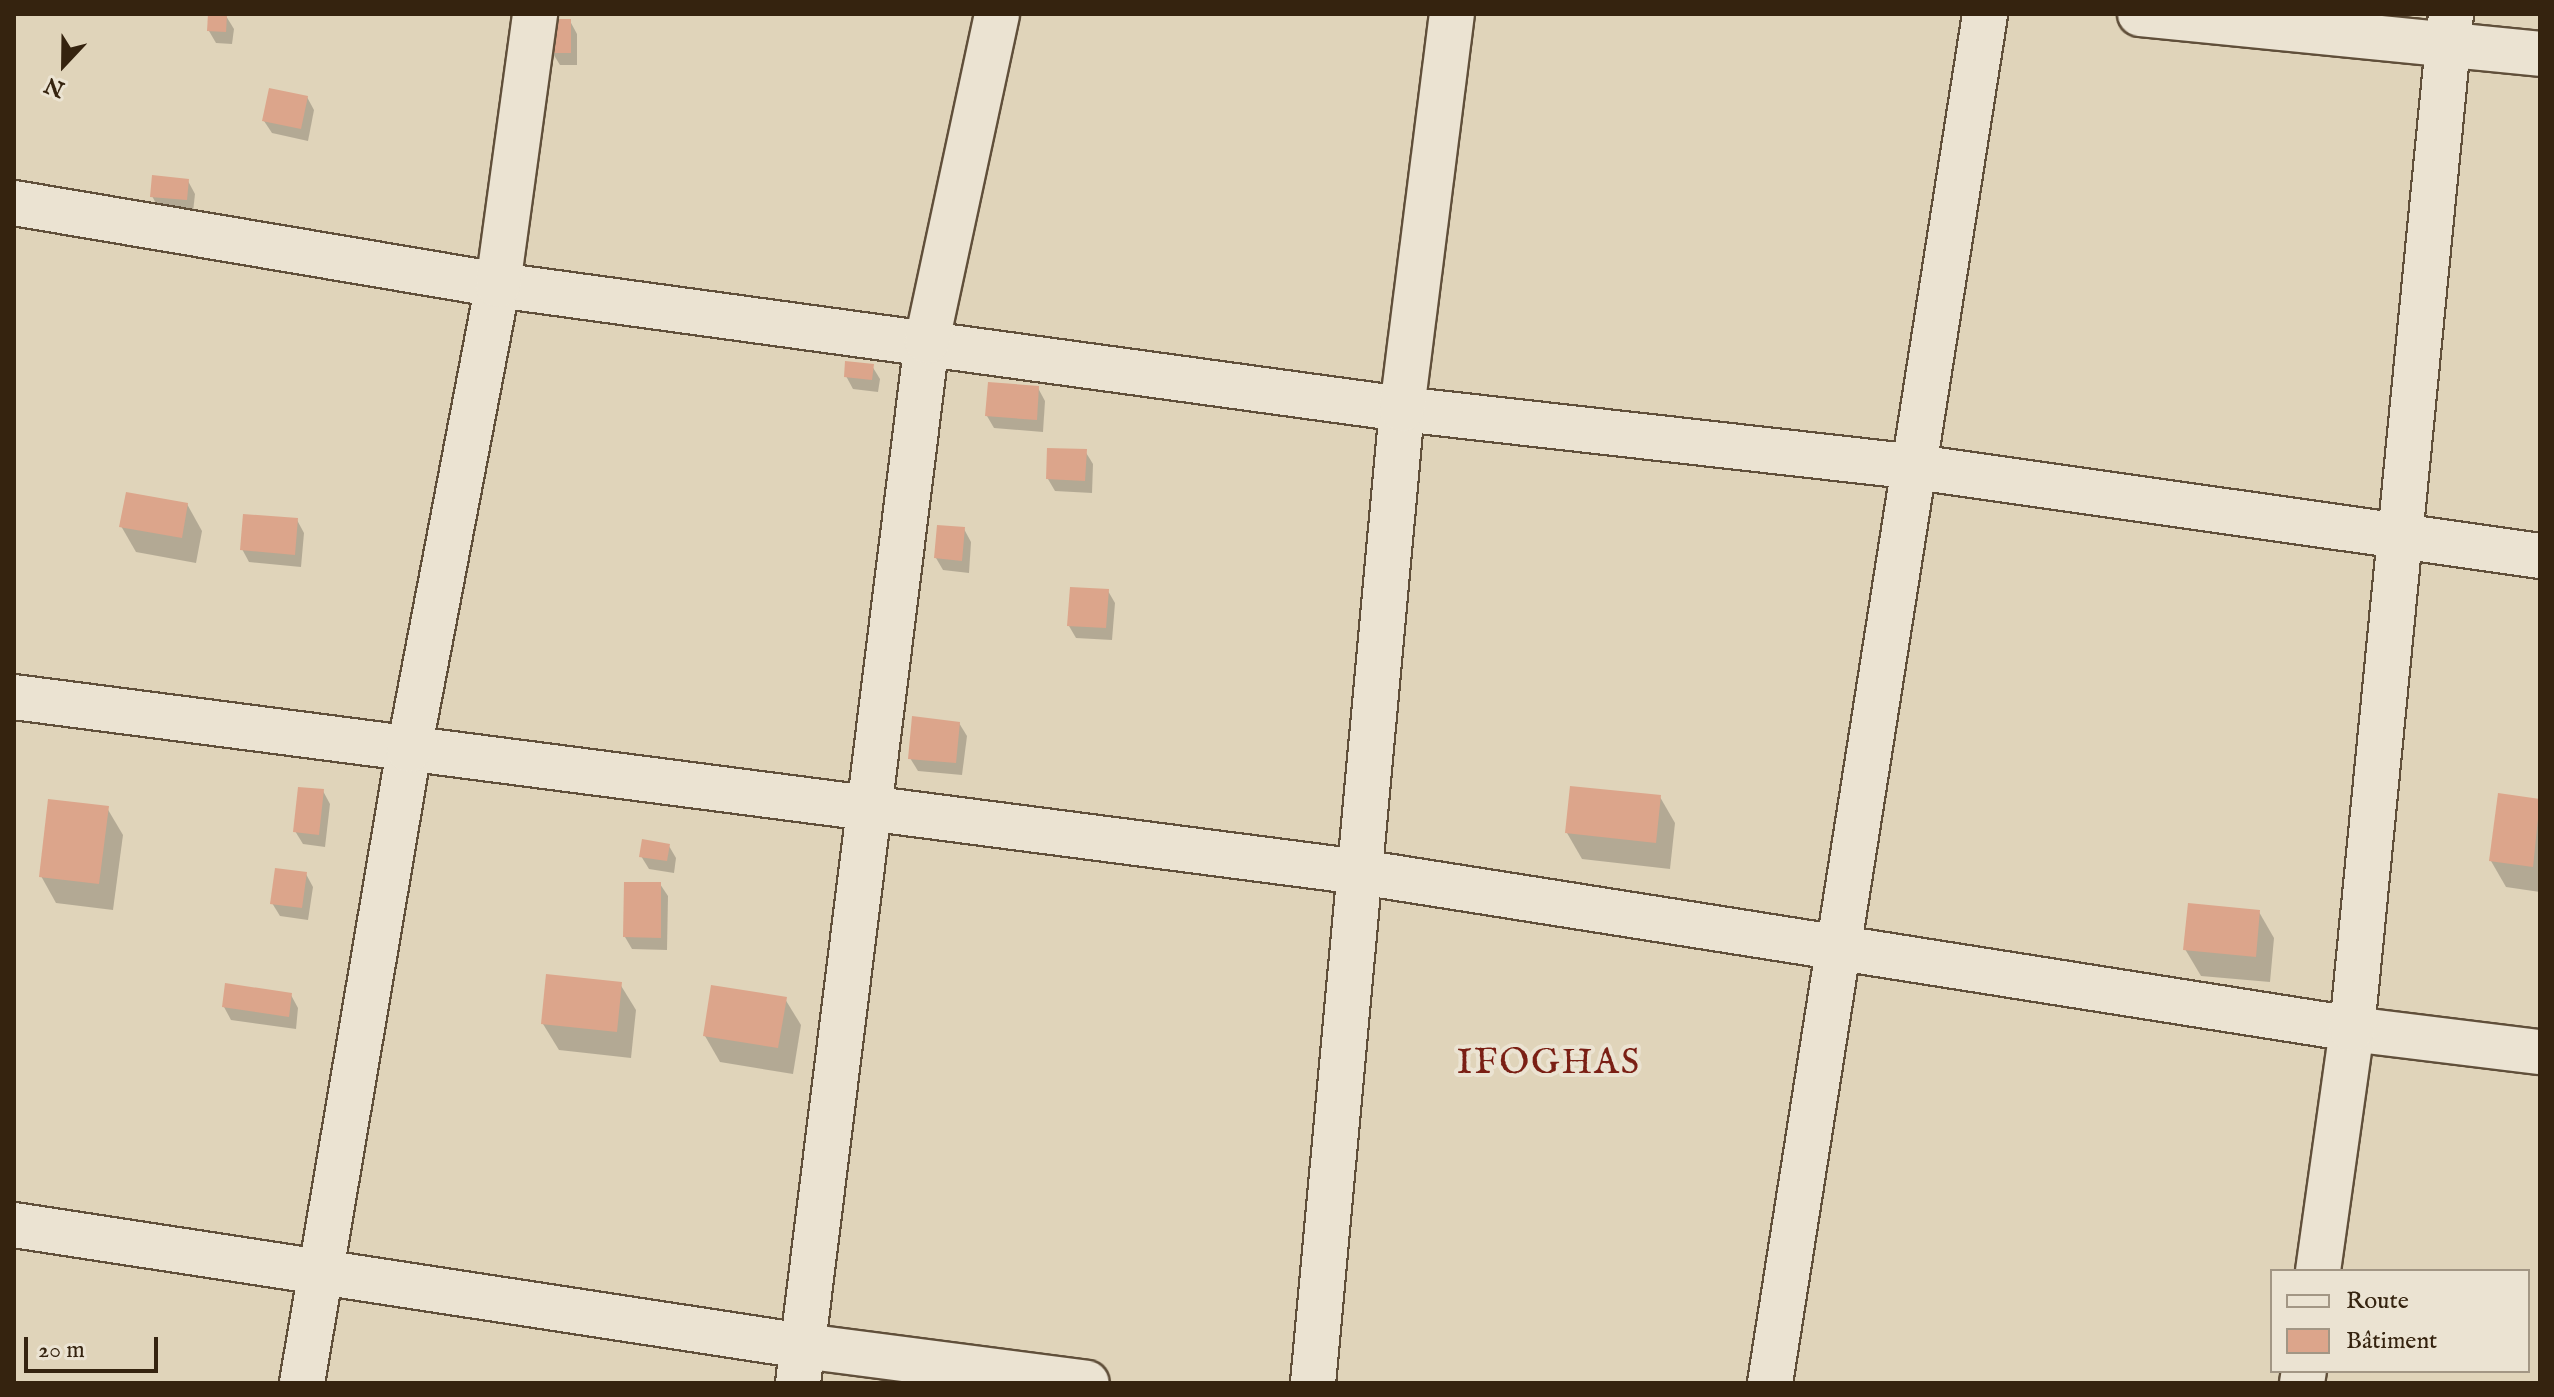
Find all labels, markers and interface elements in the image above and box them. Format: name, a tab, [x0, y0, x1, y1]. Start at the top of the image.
north arrow	[24, 24, 104, 104]
text: N	[41, 70, 69, 103]
district label: IFOGHAS	[1457, 1042, 1641, 1086]
legend	[2270, 1269, 2530, 1373]
text: Route	[2346, 1286, 2409, 1317]
scale bar	[28, 1321, 162, 1371]
text: Bâtiment	[2346, 1326, 2437, 1357]
text: 20 m	[38, 1335, 85, 1366]

